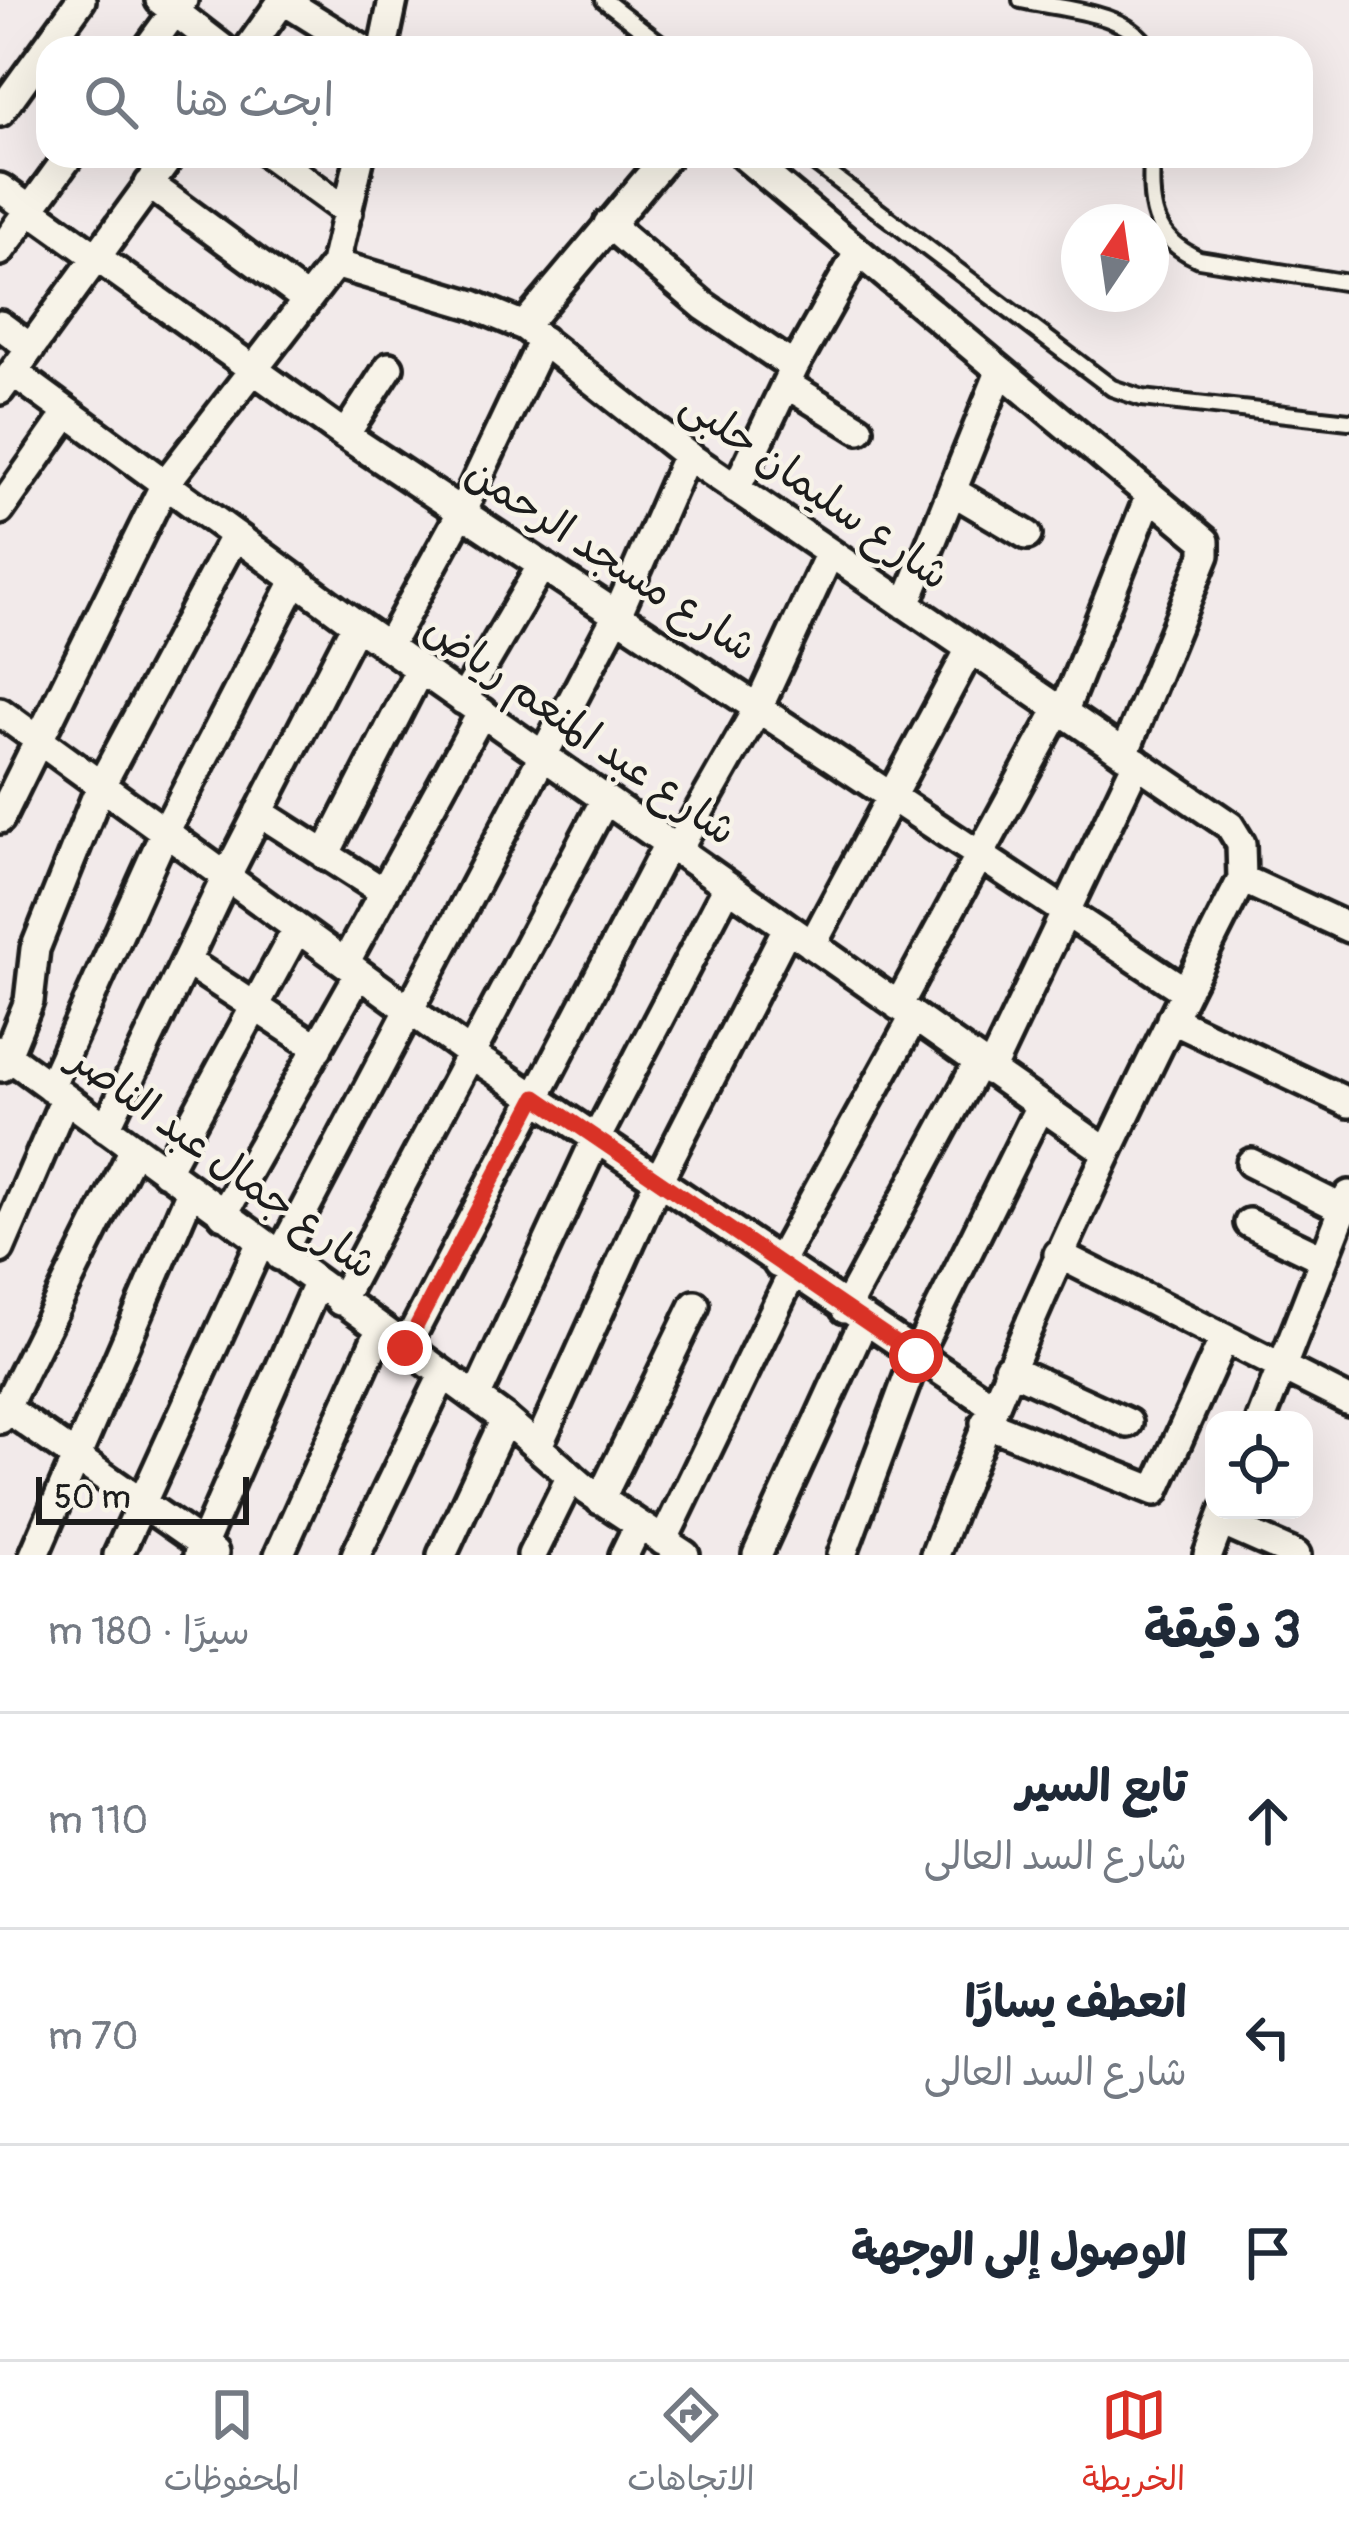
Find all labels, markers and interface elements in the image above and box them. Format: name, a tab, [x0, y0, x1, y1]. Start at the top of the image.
search box	[36, 36, 1313, 168]
icon: search	[78, 69, 144, 135]
text: ابحث هنا	[174, 73, 334, 129]
north arrow	[1061, 204, 1169, 312]
street label: شارع سليمان حلبى	[670, 378, 959, 604]
street label: شارع مسجد الرحمن	[455, 446, 766, 675]
street label: شارع عبد المنعم رياض	[411, 603, 746, 861]
street label: شارع جمال عبد الناصر	[56, 1031, 387, 1293]
route end	[378, 1321, 432, 1375]
route start	[889, 1329, 943, 1383]
map controls	[1205, 1411, 1313, 1519]
button: locate	[1205, 1411, 1313, 1519]
scale bar	[36, 1471, 249, 1524]
text: 50 m	[54, 1477, 131, 1518]
text: 3 دقيقة	[1144, 1599, 1301, 1663]
text: سيرًا · 180 m	[48, 1607, 250, 1656]
text: تابع السير	[1017, 1759, 1187, 1815]
icon: ahead	[1235, 1788, 1301, 1854]
text: 110 m	[48, 1796, 148, 1845]
text: شارع السد العالى	[924, 1832, 1187, 1881]
text: انعطف يسارًا	[965, 1975, 1187, 2031]
icon: left	[1235, 2004, 1301, 2070]
text: 70 m	[48, 2012, 138, 2061]
text: شارع السد العالى	[924, 2048, 1187, 2097]
icon: arrive	[1235, 2220, 1301, 2286]
text: الوصول إلى الوجهة	[851, 2223, 1187, 2279]
tab: المحفوظات	[164, 2382, 300, 2508]
tab: الاتجاهات	[627, 2382, 755, 2508]
tab: الخريطة	[1082, 2382, 1185, 2508]

